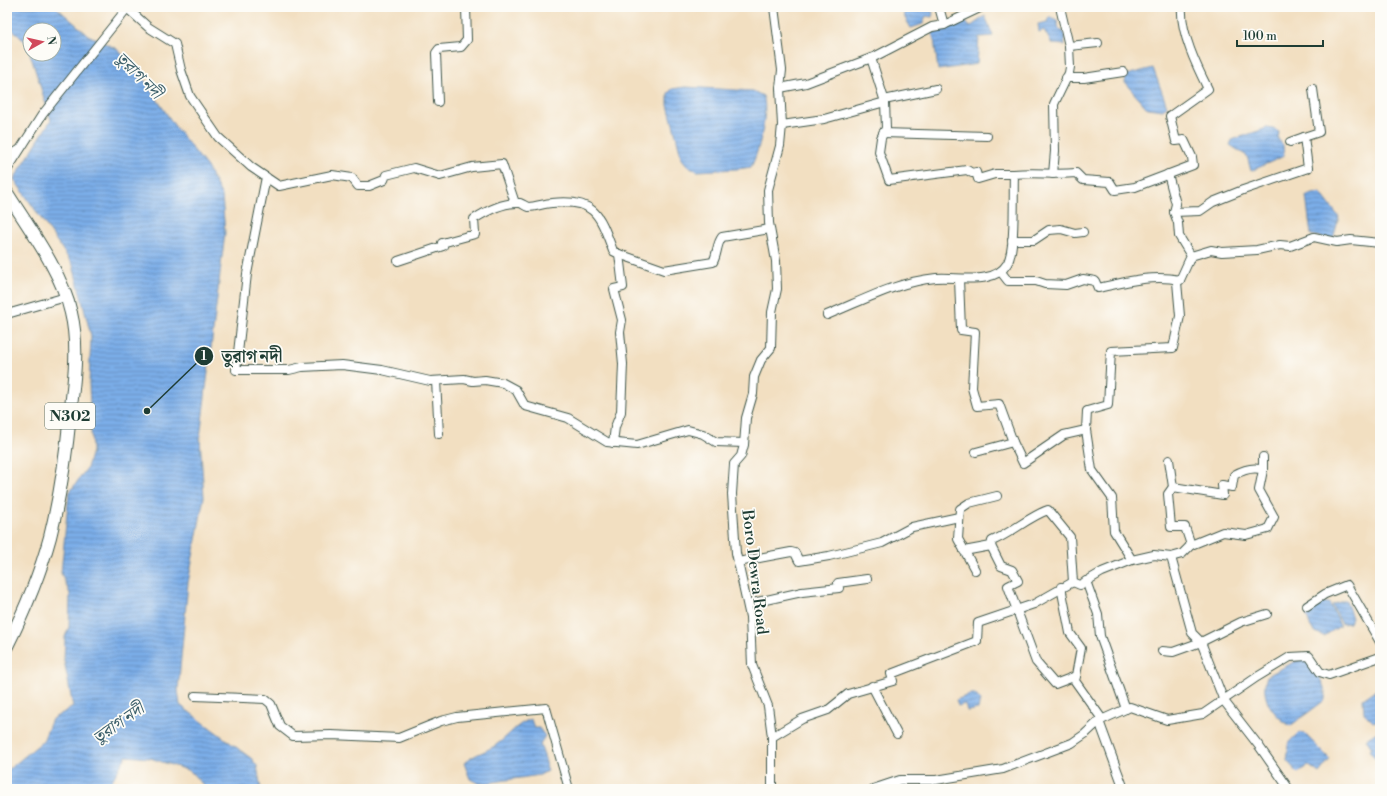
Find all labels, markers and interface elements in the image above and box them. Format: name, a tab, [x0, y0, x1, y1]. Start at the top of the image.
north arrow	[22, 22, 62, 62]
scale bar	[1237, 22, 1323, 48]
text: 100 m	[1243, 29, 1277, 44]
text: N	[43, 35, 58, 46]
water label: তুরাগ নদী	[110, 48, 168, 106]
callout: তুরাগ নদী	[194, 342, 291, 371]
text: তুরাগ নদী	[220, 345, 283, 368]
text: 1	[201, 349, 207, 364]
road number: N302	[45, 403, 95, 429]
street label: Boro Dewra Road	[737, 507, 773, 636]
water label: তুরাগ নদী	[89, 697, 151, 749]

